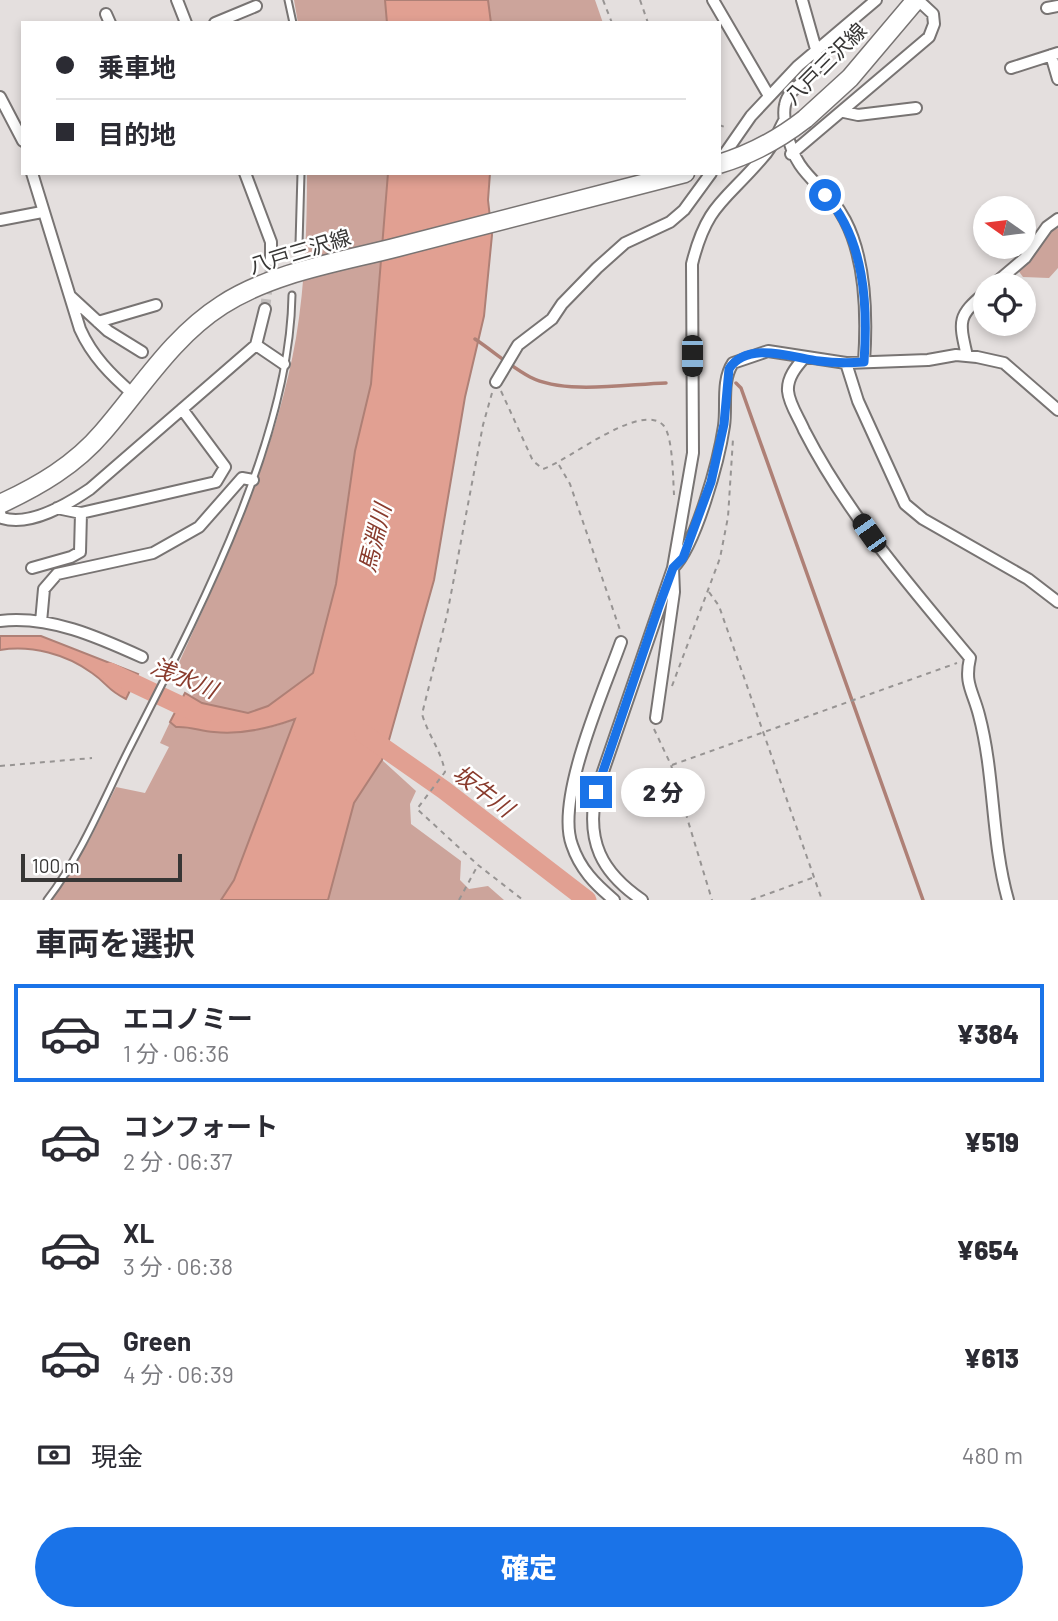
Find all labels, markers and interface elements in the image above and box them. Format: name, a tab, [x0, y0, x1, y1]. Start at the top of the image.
street label: 八戸三沢線	[779, 17, 871, 109]
text: 乗車地	[98, 51, 176, 82]
text: 目的地	[98, 118, 176, 149]
route start	[809, 179, 841, 211]
north arrow	[973, 196, 1036, 259]
map controls	[973, 196, 1036, 336]
street label: 八戸三沢線	[246, 223, 353, 278]
button: locate	[973, 273, 1036, 336]
car	[682, 335, 703, 377]
water label: 馬淵川	[352, 498, 397, 575]
car	[849, 510, 890, 556]
water label: 浅水川	[147, 651, 224, 705]
water label: 坂牛川	[448, 758, 522, 824]
callout: 2 分	[620, 768, 704, 816]
route end	[580, 776, 612, 808]
text: 2 分	[643, 778, 683, 806]
scale bar	[21, 851, 182, 883]
text: 100 m	[32, 854, 80, 877]
text: 車両を選択	[35, 923, 195, 961]
icon: car	[39, 1002, 102, 1065]
text: エコノミー	[123, 1002, 253, 1033]
text: ¥384	[956, 1018, 1019, 1049]
text: 1 分 · 06:36	[123, 1039, 229, 1067]
icon: car	[39, 1110, 102, 1173]
text: コンフォート	[123, 1110, 278, 1141]
text: ¥519	[964, 1126, 1019, 1157]
text: 2 分 · 06:37	[123, 1147, 232, 1175]
text: XL	[123, 1217, 154, 1248]
icon: car	[39, 1218, 102, 1281]
text: ¥654	[957, 1234, 1019, 1265]
text: 3 分 · 06:38	[123, 1252, 233, 1280]
text: Green	[123, 1325, 191, 1356]
icon: car	[39, 1326, 102, 1389]
text: ¥613	[964, 1342, 1019, 1373]
text: 4 分 · 06:39	[123, 1360, 234, 1388]
icon: cash	[35, 1436, 73, 1474]
text: 現金	[91, 1440, 143, 1471]
text: 480 m	[962, 1441, 1023, 1469]
button: 確定	[35, 1527, 1023, 1607]

